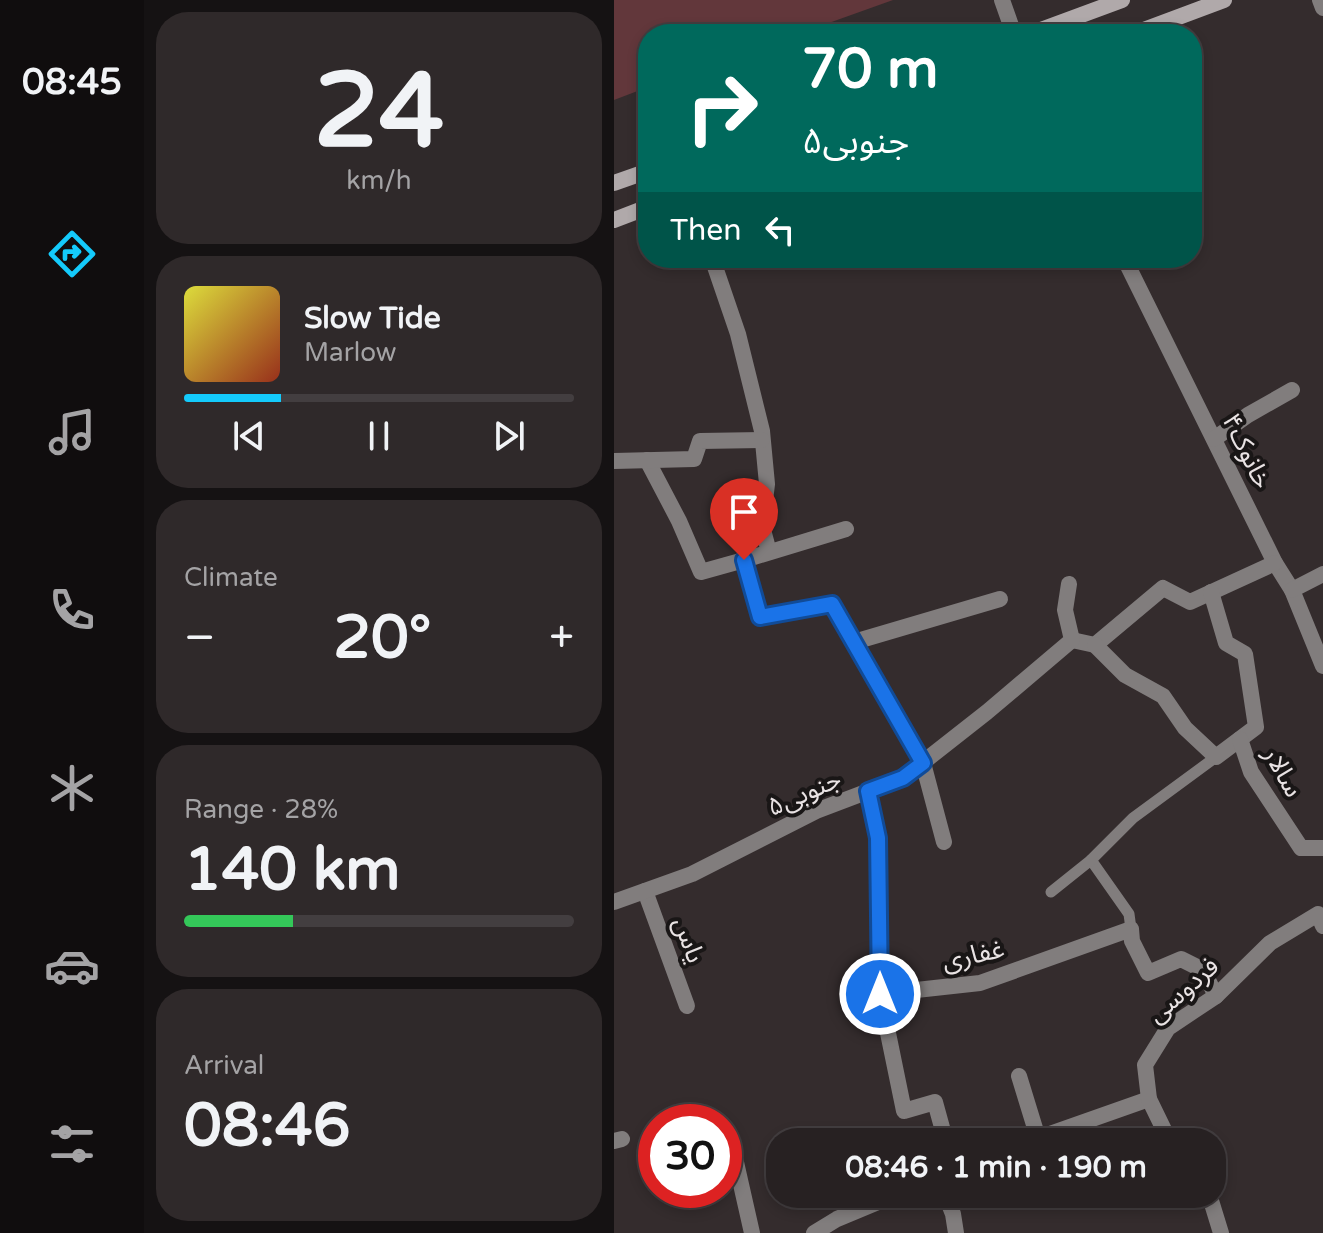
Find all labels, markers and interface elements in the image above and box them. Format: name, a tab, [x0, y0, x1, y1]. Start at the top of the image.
text: 70 m	[802, 36, 938, 103]
text: 24	[314, 50, 444, 175]
icon: right	[670, 56, 774, 160]
text: 08:45	[22, 61, 122, 104]
text: جنوبی۵	[802, 120, 909, 163]
text: km/h	[346, 165, 412, 196]
icon: left	[758, 208, 802, 252]
text: Then	[670, 212, 742, 249]
icon: directions	[44, 226, 100, 282]
text: Slow Tide	[304, 300, 441, 337]
text: Marlow	[304, 337, 396, 368]
icon: music	[44, 404, 100, 460]
street label: خانوک۴	[1216, 408, 1278, 494]
icon: previous	[227, 414, 271, 458]
icon: pause	[357, 414, 401, 458]
icon: next	[487, 414, 531, 458]
pin	[710, 478, 778, 560]
icon: arrive	[722, 490, 766, 534]
text: Climate	[184, 562, 278, 593]
icon: phone	[44, 582, 100, 638]
text: 20°	[333, 602, 431, 674]
text: −	[184, 612, 215, 665]
text: +	[549, 612, 574, 665]
street label: سالار	[1256, 741, 1309, 803]
icon: climate	[44, 760, 100, 816]
street label: جنوبی۵	[762, 763, 846, 823]
text: Range · 28%	[184, 794, 338, 825]
text: 140 km	[184, 834, 400, 906]
street label: یاس	[666, 913, 712, 967]
street label: غفاری	[939, 933, 1007, 977]
icon: car	[44, 938, 100, 994]
street label: فردوسی	[1141, 951, 1225, 1029]
position arrow	[838, 952, 922, 1036]
text: Arrival	[184, 1050, 264, 1081]
text: 08:46	[184, 1090, 350, 1162]
speed limit sign: 30	[638, 1104, 742, 1208]
icon: filters	[44, 1116, 100, 1172]
text: 08:46 · 1 min · 190 m	[845, 1149, 1147, 1186]

